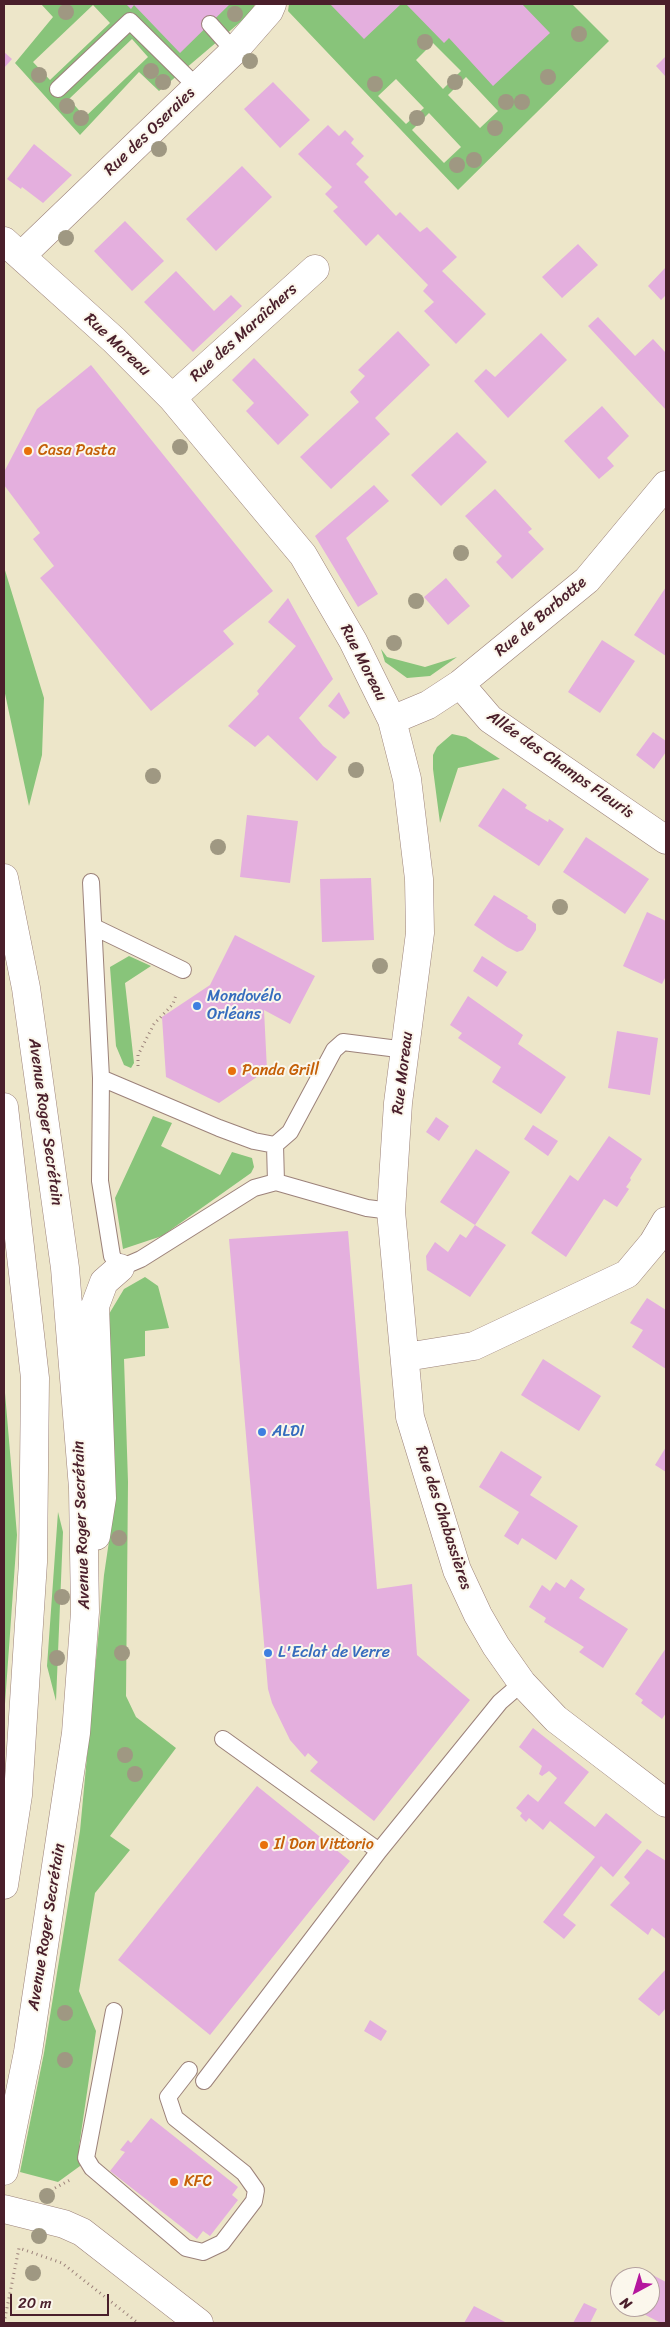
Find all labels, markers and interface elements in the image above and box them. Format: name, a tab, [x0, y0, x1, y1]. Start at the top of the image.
street label: Rue des Oseraies	[101, 84, 199, 180]
street label: Rue des Maraîchers	[187, 280, 301, 386]
street label: Rue Moreau	[80, 310, 154, 380]
place label: Casa Pasta	[38, 441, 116, 461]
marker: Casa Pasta	[22, 445, 34, 457]
street label: Rue de Barbotte	[491, 573, 591, 661]
street label: Rue Moreau	[336, 622, 390, 704]
street label: Allée des Champs Fleuris	[483, 707, 637, 823]
place label: Mondovélo Orléans	[207, 987, 282, 1025]
marker: Mondovélo Orléans	[191, 1000, 203, 1012]
street label: Rue Moreau	[388, 1031, 418, 1115]
street label: Avenue Roger Secrétain	[24, 1037, 66, 1207]
place label: Panda Grill	[242, 1061, 319, 1081]
marker: Panda Grill	[226, 1065, 238, 1077]
place label: ALDI	[272, 1422, 304, 1442]
marker: ALDI	[256, 1426, 268, 1438]
street label: Avenue Roger Secrétain	[69, 1440, 95, 1610]
street label: Rue des Chabassières	[411, 1444, 475, 1592]
place label: L'Eclat de Verre	[278, 1643, 390, 1663]
marker: L'Eclat de Verre	[262, 1647, 274, 1659]
place label: Il Don Vittorio	[274, 1835, 374, 1855]
marker: Il Don Vittorio	[258, 1839, 270, 1851]
street label: Avenue Roger Secrétain	[24, 1842, 70, 2012]
place label: KFC	[184, 2172, 212, 2192]
marker: KFC	[168, 2176, 180, 2188]
north arrow	[610, 2267, 660, 2317]
scale bar	[12, 2284, 111, 2316]
text: 20 m	[18, 2290, 52, 2316]
text: N	[614, 2291, 638, 2316]

